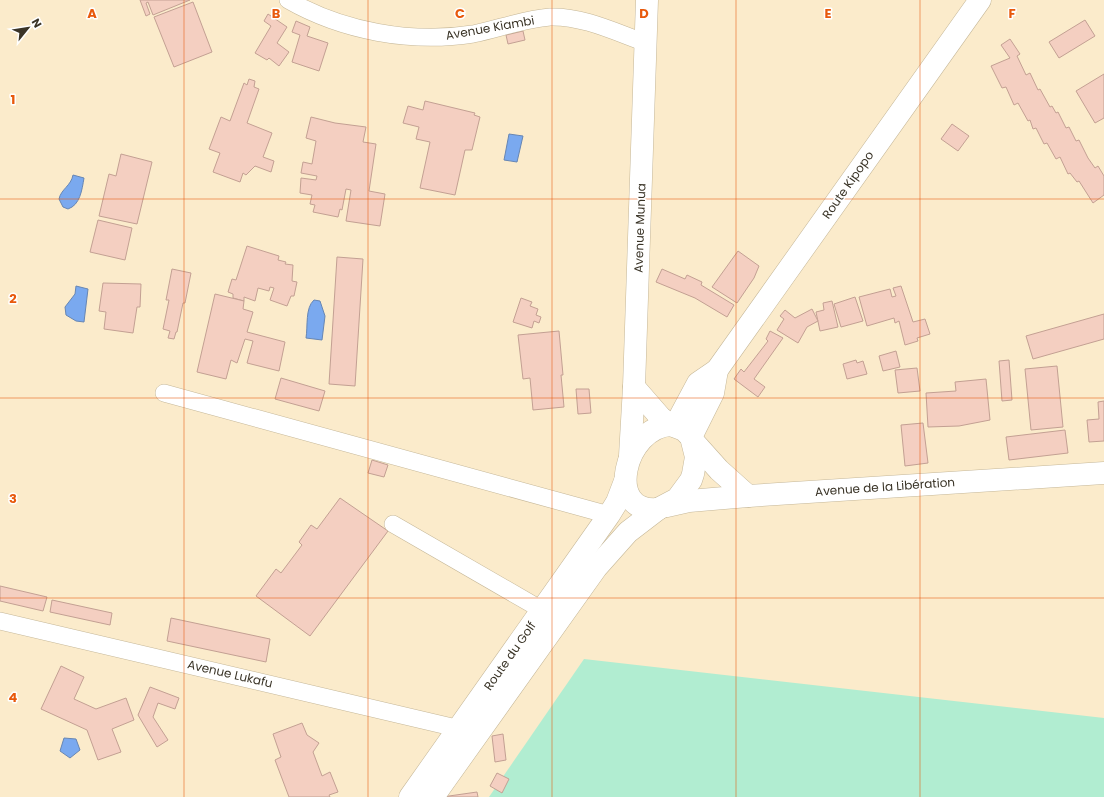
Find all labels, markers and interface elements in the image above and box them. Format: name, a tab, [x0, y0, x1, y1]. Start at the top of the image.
text: A	[87, 4, 97, 23]
text: B	[272, 4, 281, 23]
text: C	[455, 4, 465, 23]
text: D	[639, 4, 649, 23]
text: E	[824, 4, 832, 23]
text: F	[1008, 4, 1016, 23]
north arrow	[8, 8, 48, 48]
street label: Avenue Kiambi	[444, 11, 536, 44]
text: N	[28, 15, 46, 31]
text: 1	[11, 90, 15, 109]
street label: Route Kipopo	[818, 147, 878, 222]
street label: Avenue Munua	[629, 183, 650, 273]
text: 2	[9, 289, 17, 308]
street label: Avenue de la Libération	[814, 473, 956, 500]
text: 3	[9, 489, 17, 508]
street label: Route du Golf	[480, 618, 540, 694]
street label: Avenue Lukafu	[186, 655, 274, 692]
text: 4	[9, 688, 18, 707]

